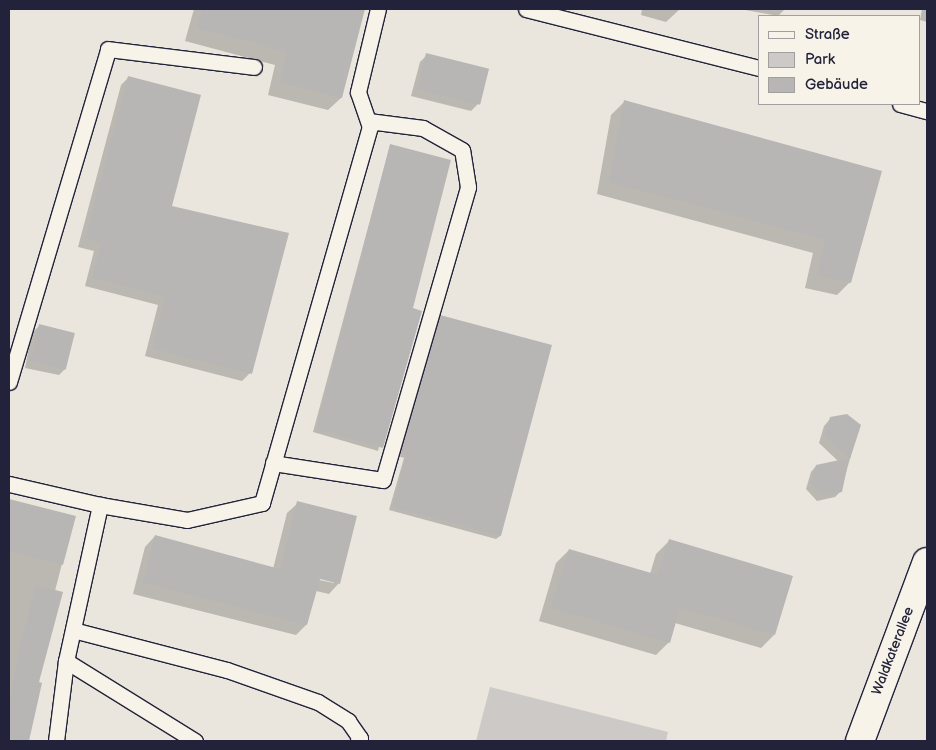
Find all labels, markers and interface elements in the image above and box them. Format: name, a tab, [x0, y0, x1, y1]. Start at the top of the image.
legend	[758, 15, 921, 105]
text: Straße	[805, 25, 850, 44]
text: Park	[805, 50, 835, 69]
text: Gebäude	[805, 75, 868, 94]
street label: Waldkaterallee	[868, 605, 918, 697]

